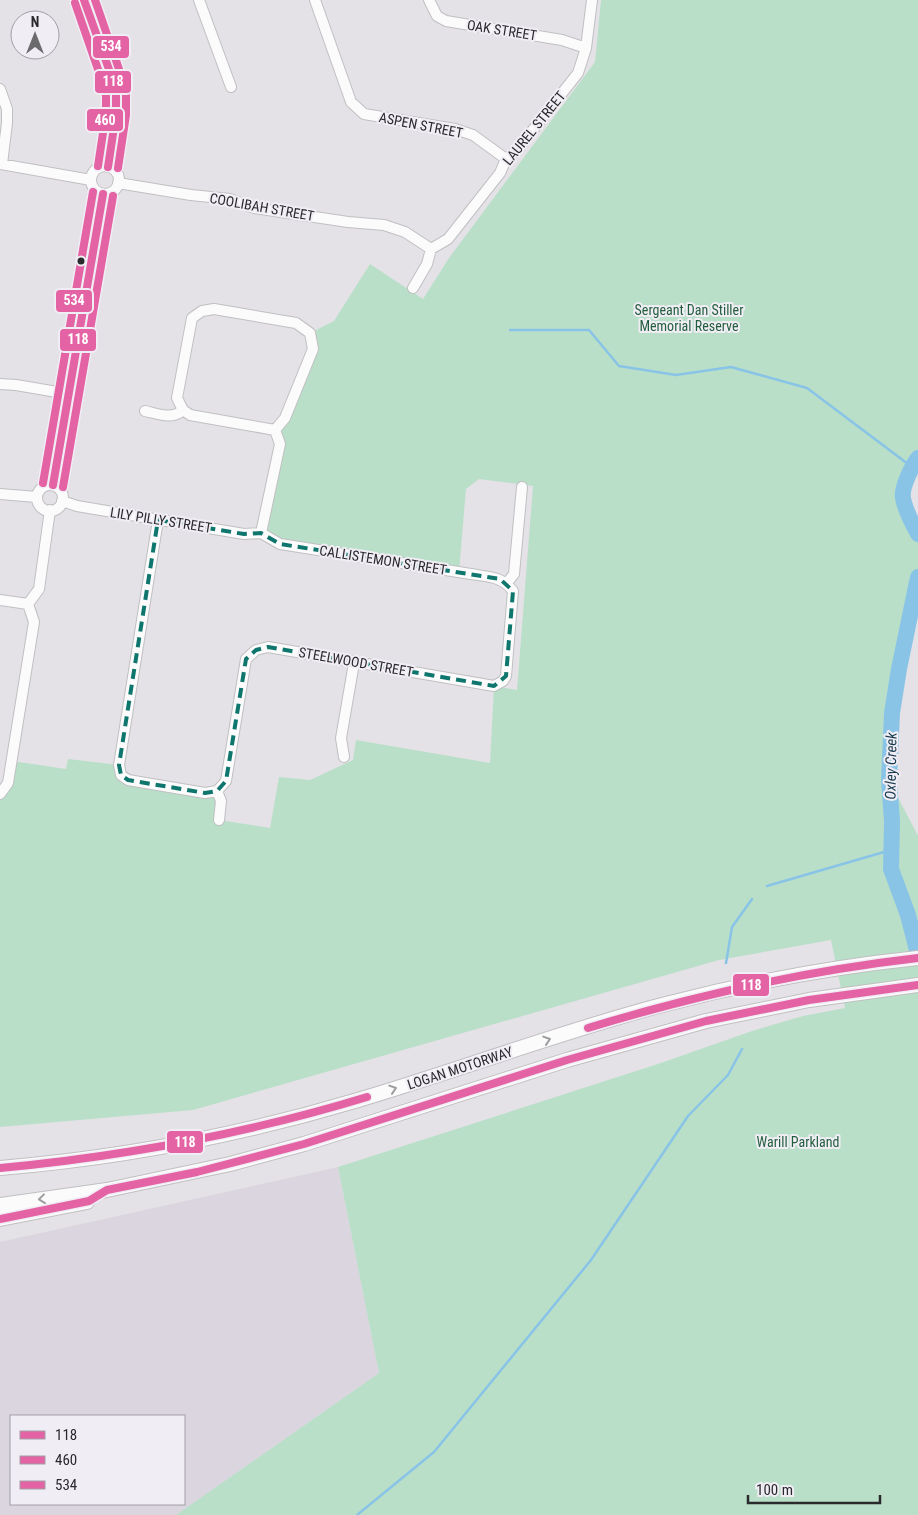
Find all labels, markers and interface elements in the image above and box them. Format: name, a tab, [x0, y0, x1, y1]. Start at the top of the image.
north arrow	[10, 10, 60, 60]
text: N	[31, 14, 39, 30]
street label: OAK STREET	[466, 17, 538, 43]
line badge: 534	[92, 35, 130, 59]
text: 534	[100, 38, 122, 54]
line badge: 118	[94, 70, 132, 94]
text: 118	[102, 73, 124, 89]
street label: LAUREL STREET	[499, 88, 569, 168]
line badge: 460	[86, 108, 124, 132]
street label: ASPEN STREET	[378, 109, 464, 141]
text: 460	[94, 112, 116, 128]
street label: COOLIBAH STREET	[208, 190, 316, 224]
unlabelled marker	[76, 256, 86, 266]
line badge: 534	[55, 289, 93, 313]
text: 534	[63, 292, 85, 308]
park label: Sergeant Dan Stiller Memorial Reserve	[635, 302, 743, 334]
line badge: 118	[59, 328, 97, 352]
text: 118	[67, 331, 89, 347]
street label: LILY PILLY STREET	[109, 504, 213, 536]
street label: CALLISTEMON STREET	[318, 542, 448, 578]
street label: STEELWOOD STREET	[297, 644, 415, 680]
water label: Oxley Creek	[881, 732, 901, 800]
line badge: 118	[732, 973, 770, 997]
text: 118	[740, 977, 762, 993]
one-way arrow	[543, 1036, 551, 1046]
street label: LOGAN MOTORWAY	[405, 1043, 515, 1093]
one-way arrow	[388, 1085, 396, 1095]
line badge: 118	[166, 1130, 204, 1154]
text: 118	[174, 1134, 196, 1150]
park label: Warill Parkland	[757, 1134, 839, 1150]
one-way arrow	[37, 1194, 46, 1204]
legend	[10, 1415, 185, 1505]
text: 118	[55, 1426, 77, 1444]
text: 460	[55, 1451, 77, 1469]
scale bar	[748, 1472, 880, 1504]
text: 534	[55, 1476, 77, 1494]
text: 100 m	[756, 1481, 793, 1499]

